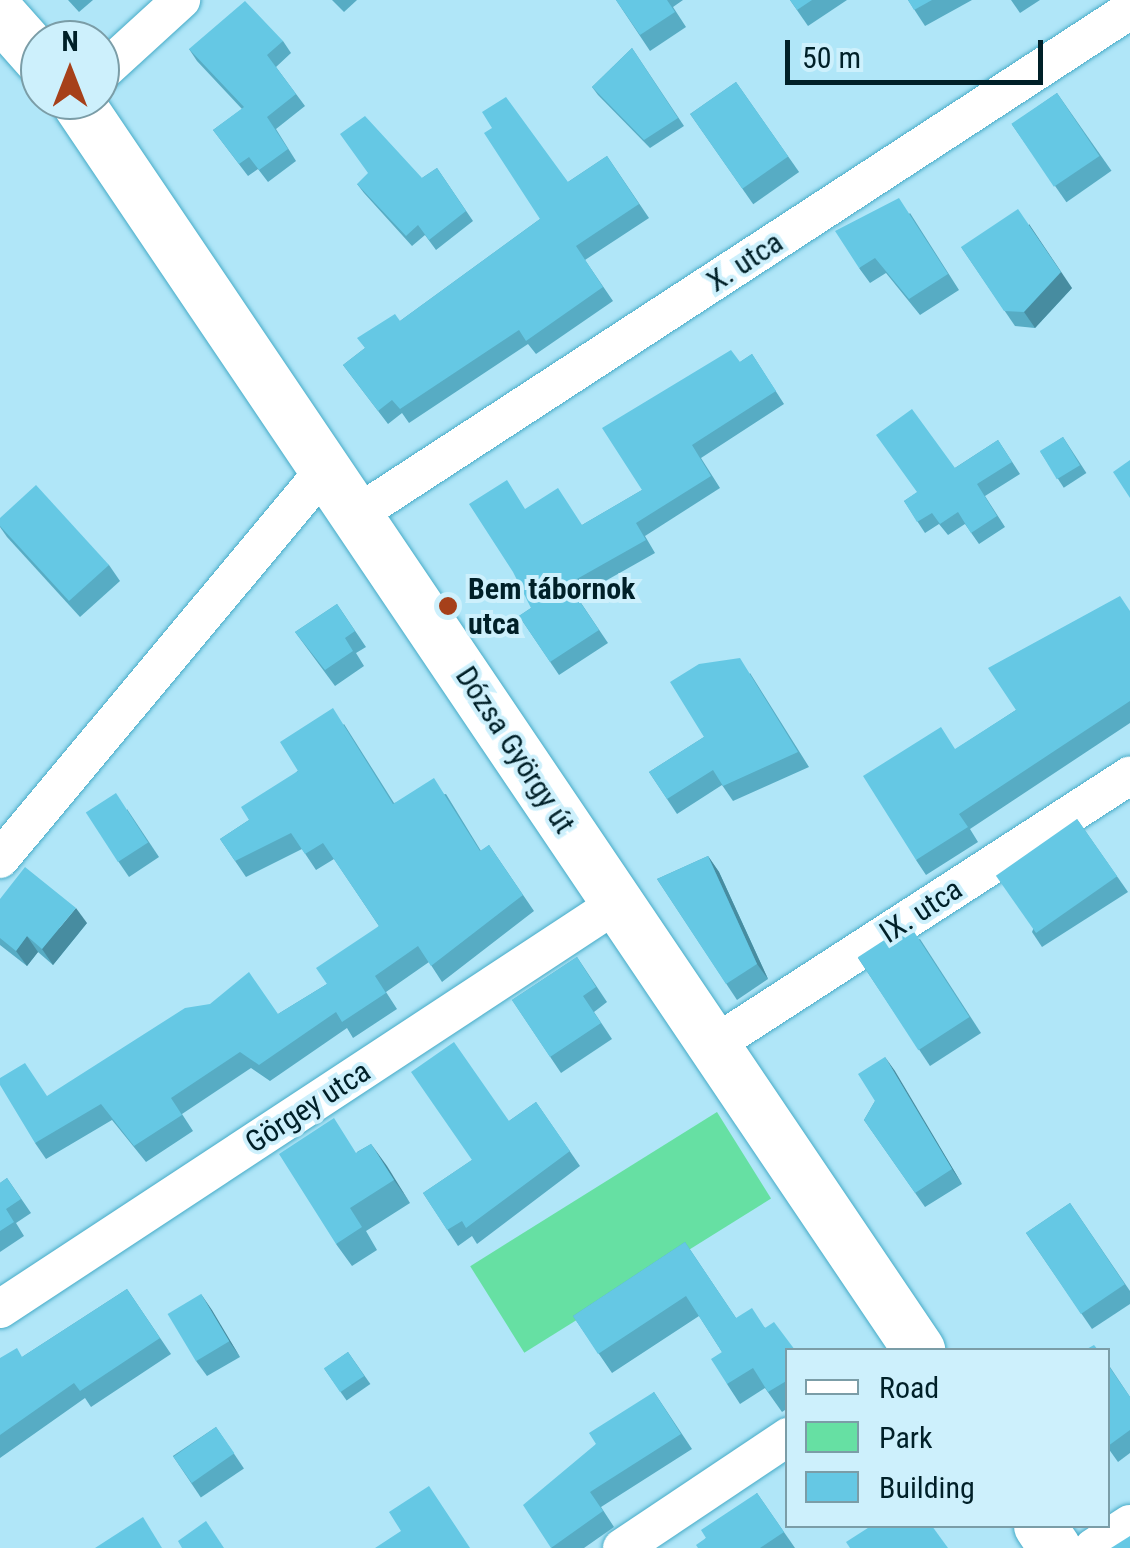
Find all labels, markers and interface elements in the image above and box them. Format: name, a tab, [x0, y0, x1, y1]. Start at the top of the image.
north arrow	[20, 20, 120, 120]
scale bar	[790, 20, 1048, 82]
text: N	[61, 25, 79, 58]
text: 50 m	[802, 40, 861, 75]
street label: X. utca	[700, 224, 790, 300]
place label: Bem tábornok utca	[468, 571, 635, 642]
marker: Bem tábornok utca	[437, 595, 459, 617]
street label: Dózsa György út	[448, 660, 582, 840]
street label: IX. utca	[873, 871, 969, 951]
street label: Görgey utca	[239, 1053, 377, 1161]
legend	[785, 1348, 1110, 1528]
text: Road	[879, 1370, 939, 1405]
text: Park	[879, 1420, 933, 1455]
text: Building	[879, 1470, 975, 1505]

